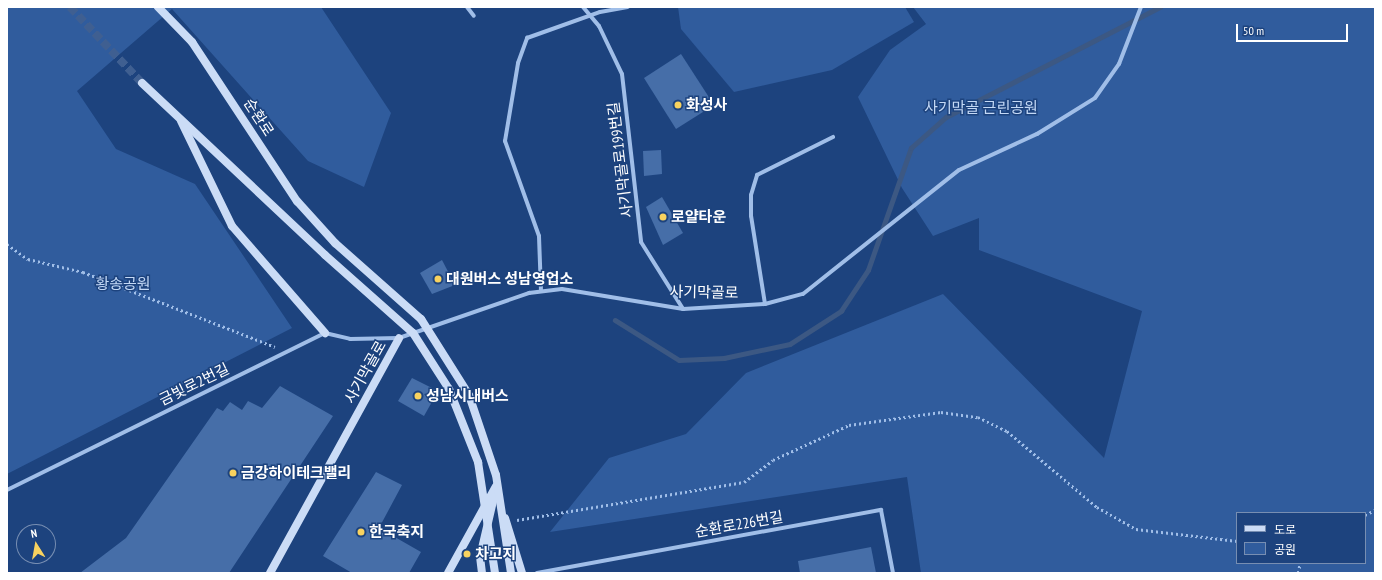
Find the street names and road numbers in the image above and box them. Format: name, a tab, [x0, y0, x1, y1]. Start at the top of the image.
street label: 순환로	[240, 95, 278, 139]
street label: 사기막골로199번길	[604, 101, 636, 219]
street label: 사기막골로	[669, 282, 739, 302]
street label: 사기막골로	[340, 337, 390, 407]
street label: 금빛로2번길	[156, 359, 232, 409]
street label: 순환로226번길	[693, 507, 785, 541]

